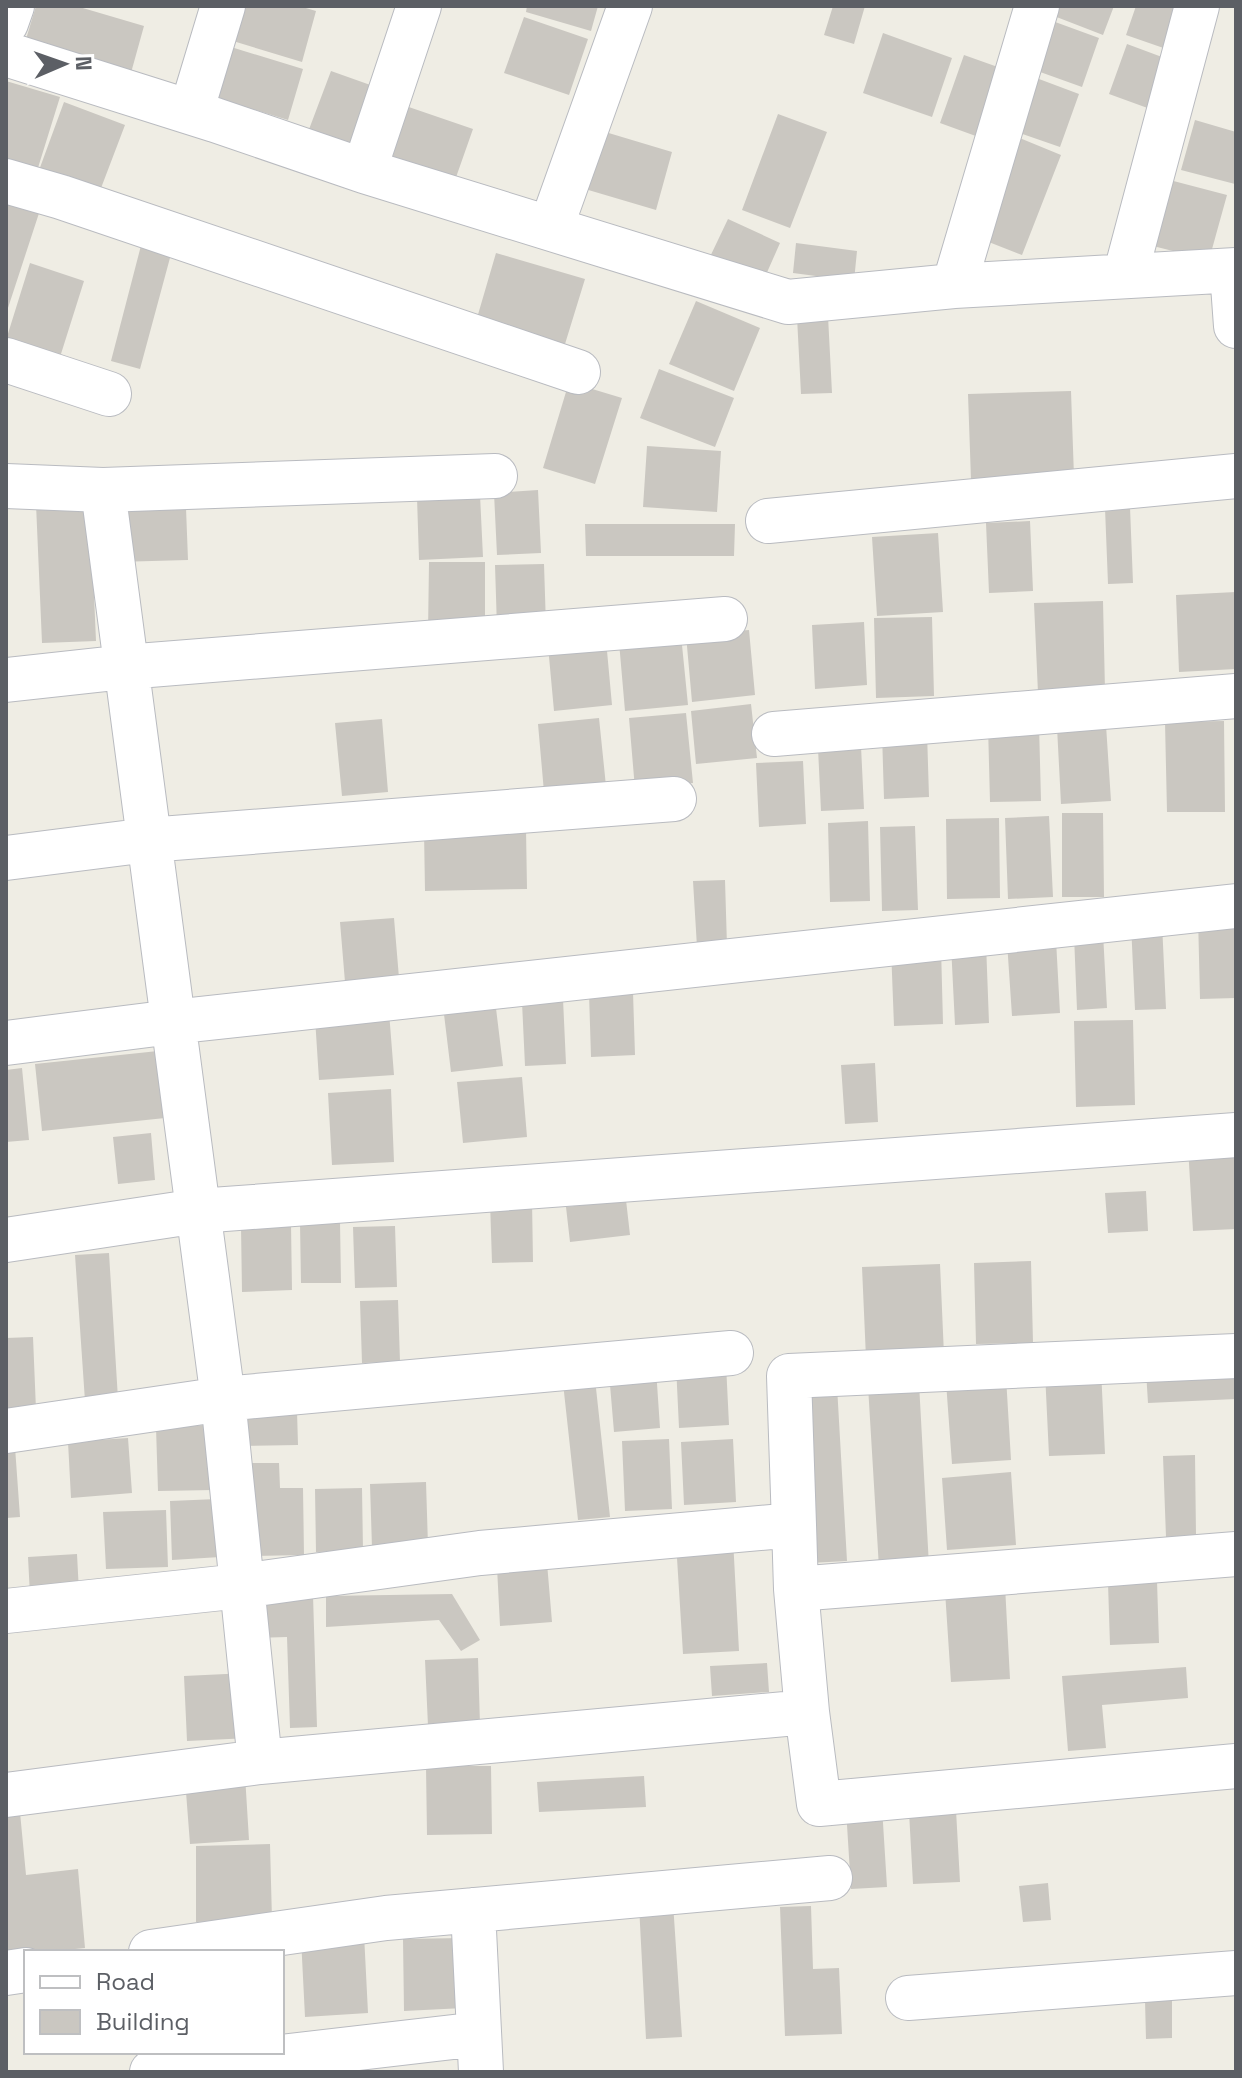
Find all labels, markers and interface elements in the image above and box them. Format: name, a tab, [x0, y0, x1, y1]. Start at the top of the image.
north arrow	[24, 24, 104, 104]
text: N	[70, 55, 98, 71]
legend	[24, 1950, 284, 2054]
text: Road	[96, 1966, 155, 1997]
text: Building	[96, 2006, 190, 2037]

